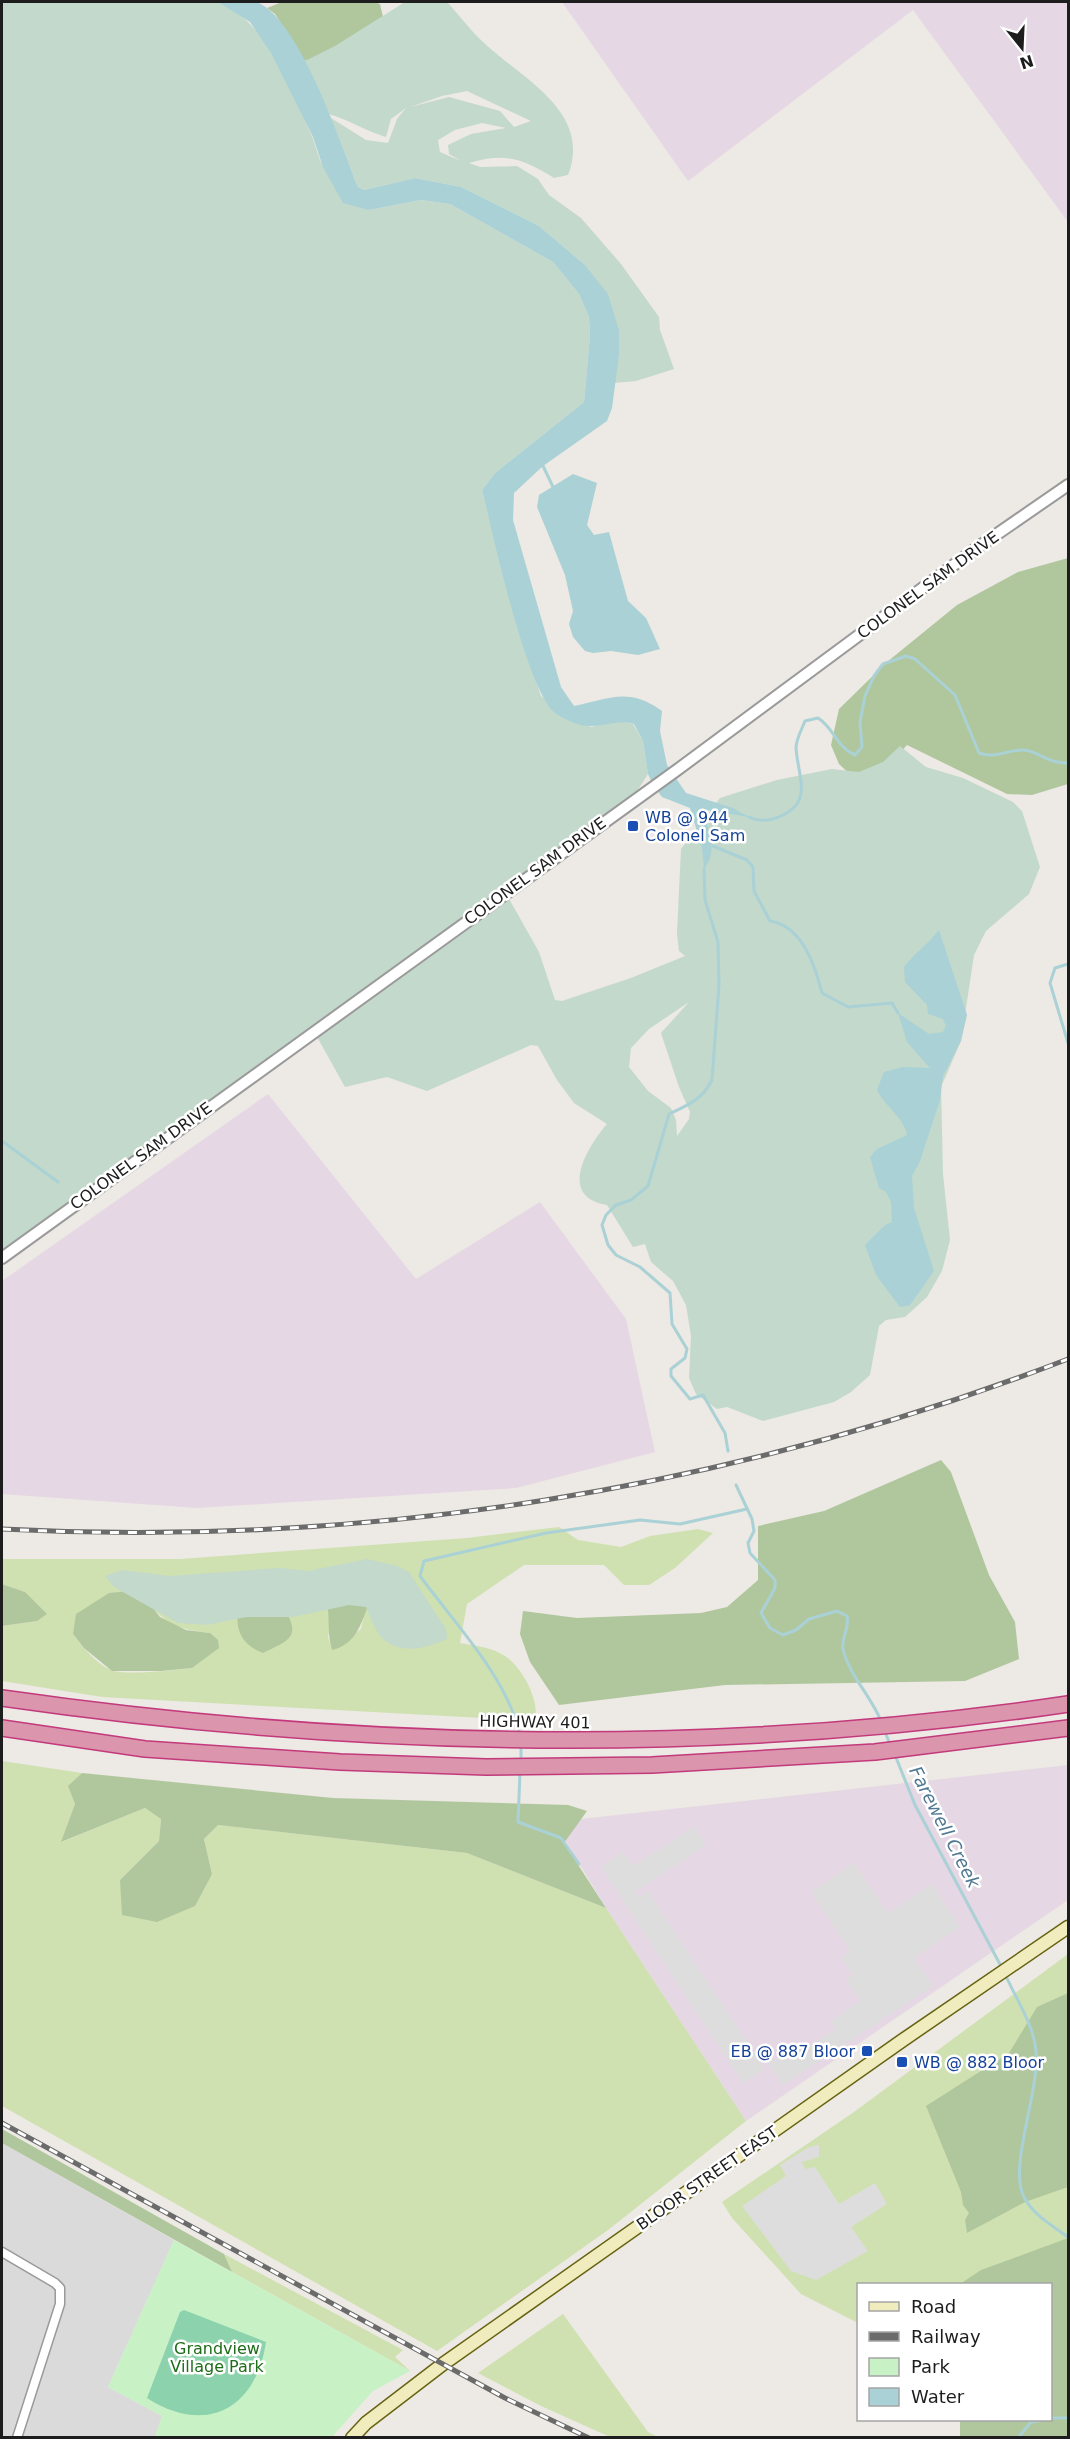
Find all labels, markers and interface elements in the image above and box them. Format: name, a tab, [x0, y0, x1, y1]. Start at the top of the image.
north arrow	[992, 18, 1052, 78]
text: N	[1017, 51, 1036, 73]
street label: COLONEL SAM DRIVE	[854, 527, 1002, 643]
place label: WB @ 944 Colonel Sam	[645, 808, 745, 845]
street label: COLONEL SAM DRIVE	[461, 813, 609, 929]
marker: WB @ 944 Colonel Sam	[626, 819, 640, 833]
street label: COLONEL SAM DRIVE	[67, 1098, 215, 1214]
street label: HIGHWAY 401	[479, 1712, 591, 1732]
water label: Farewell Creek	[905, 1763, 985, 1893]
place label: EB @ 887 Bloor	[731, 2042, 855, 2061]
marker: EB @ 887 Bloor	[860, 2044, 874, 2058]
place label: WB @ 882 Bloor	[914, 2053, 1045, 2072]
marker: WB @ 882 Bloor	[895, 2055, 909, 2069]
street label: BLOOR STREET EAST	[633, 2122, 781, 2234]
legend	[857, 2283, 1052, 2421]
text: Road	[911, 2296, 956, 2317]
text: Railway	[911, 2326, 981, 2347]
park label: Grandview Village Park	[170, 2339, 264, 2376]
text: Park	[911, 2356, 950, 2377]
text: Water	[911, 2386, 965, 2407]

